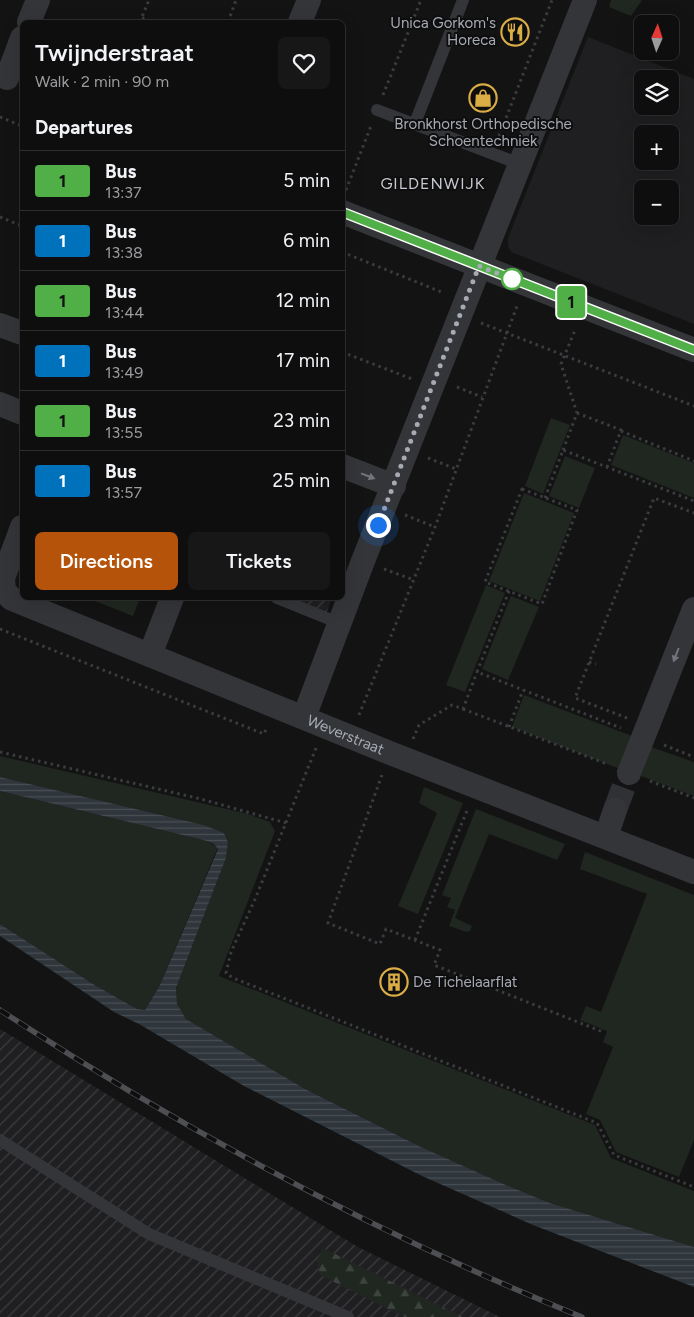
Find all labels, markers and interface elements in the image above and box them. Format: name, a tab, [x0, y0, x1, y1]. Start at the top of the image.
place label: Unica Gorkom's Horeca	[390, 14, 496, 49]
north arrow	[634, 15, 679, 60]
map controls	[634, 15, 679, 225]
restaurant icon: Unica Gorkom's Horeca	[500, 17, 530, 47]
button: heart	[278, 37, 330, 89]
text: Twijnderstraat	[35, 38, 194, 67]
button: layers	[634, 70, 679, 115]
text: Walk · 2 min · 90 m	[35, 72, 169, 91]
shop icon: Bronkhorst Orthopedische Schoentechniek	[468, 83, 498, 113]
place label: Bronkhorst Orthopedische Schoentechniek	[394, 115, 572, 150]
text: Departures	[35, 116, 133, 139]
button: +	[634, 125, 679, 170]
text: Bus	[105, 160, 136, 183]
text: 5 min	[283, 169, 330, 192]
text: 1	[59, 170, 66, 192]
district label: GILDENWIJK	[380, 174, 486, 193]
button: −	[634, 180, 679, 225]
text: 13:37	[105, 183, 142, 202]
text: Bus	[105, 220, 136, 243]
text: 6 min	[283, 229, 330, 252]
text: 1	[59, 230, 66, 252]
text: 13:38	[105, 243, 143, 262]
unlabelled marker	[501, 268, 523, 290]
text: Bus	[105, 280, 136, 303]
line badge: 1	[555, 286, 587, 318]
text: 12 min	[276, 289, 330, 312]
text: 1	[59, 290, 66, 312]
text: 1	[567, 291, 575, 313]
text: 13:44	[105, 303, 144, 322]
text: Bus	[105, 340, 136, 363]
text: 17 min	[276, 349, 330, 372]
text: 1	[59, 350, 66, 372]
text: 13:49	[105, 363, 143, 382]
text: Bus	[105, 400, 136, 423]
text: 23 min	[273, 409, 330, 432]
text: 1	[59, 410, 66, 432]
text: 13:55	[105, 423, 143, 442]
text: Bus	[105, 460, 136, 483]
text: 25 min	[273, 469, 330, 492]
text: 1	[59, 470, 66, 492]
one-way arrow	[361, 472, 376, 480]
text: 13:57	[105, 483, 142, 502]
your location	[366, 513, 391, 538]
button: Directions	[35, 532, 178, 590]
button: Tickets	[188, 532, 330, 590]
one-way arrow	[672, 648, 680, 663]
street label: Weverstraat	[304, 711, 387, 759]
building icon: De Tichelaarflat	[379, 967, 409, 997]
place label: De Tichelaarflat	[413, 973, 518, 991]

